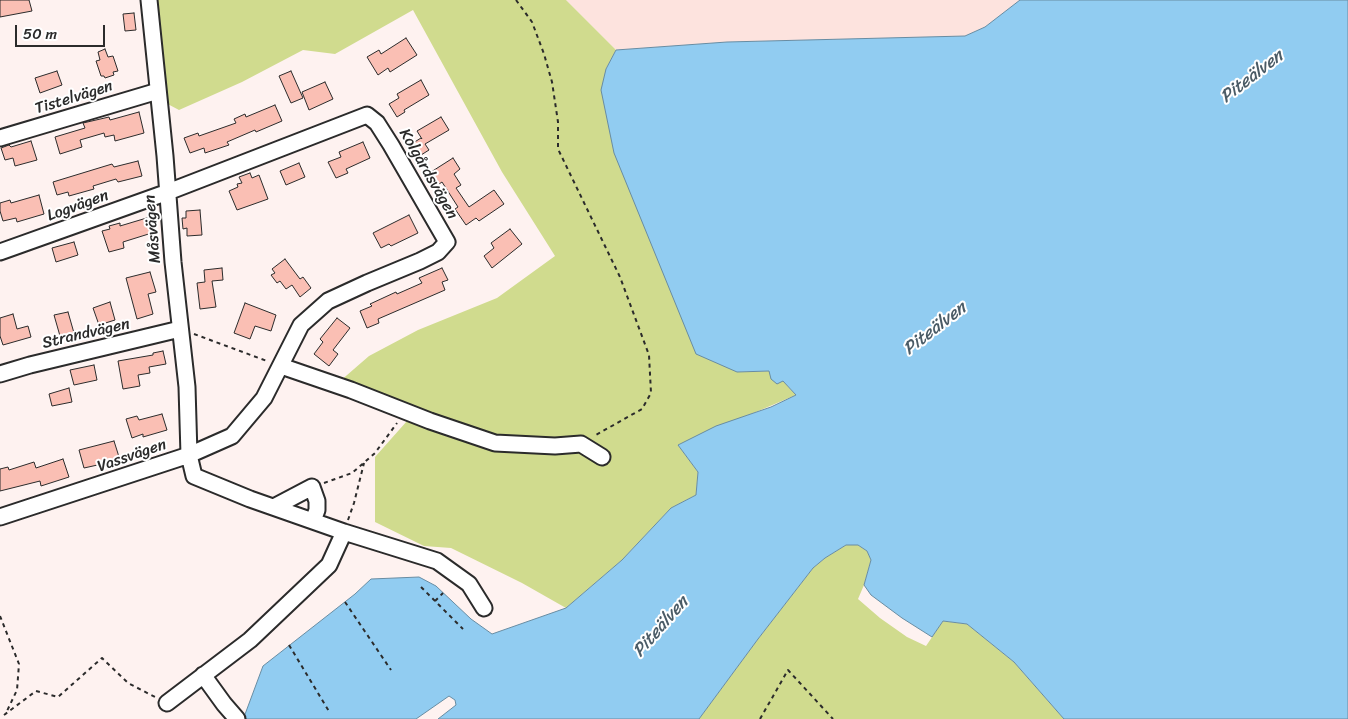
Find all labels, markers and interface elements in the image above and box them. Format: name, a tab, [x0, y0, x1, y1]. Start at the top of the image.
scale bar	[18, 15, 108, 47]
text: 50 m	[23, 21, 57, 47]
water label: Piteälven	[1216, 46, 1288, 108]
street label: Tistelvägen	[33, 77, 115, 119]
street label: Kolgårdsvägen	[394, 125, 462, 223]
street label: Logvägen	[45, 186, 111, 226]
street label: Måsvägen	[140, 194, 166, 264]
water label: Piteälven	[899, 298, 971, 360]
street label: Strandvägen	[40, 315, 132, 353]
street label: Vassvägen	[95, 435, 169, 477]
water label: Piteälven	[629, 592, 693, 662]

